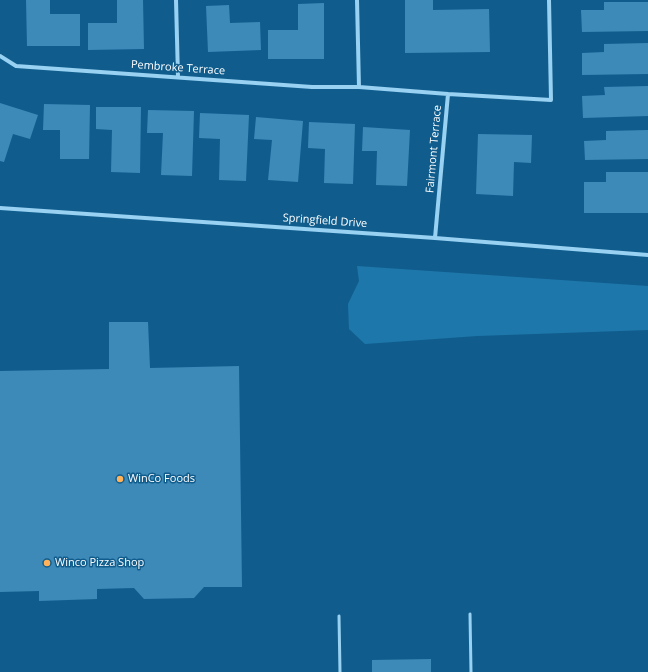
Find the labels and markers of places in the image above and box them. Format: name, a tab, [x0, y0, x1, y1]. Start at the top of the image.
place label: WinCo Foods	[128, 472, 195, 486]
marker: WinCo Foods	[115, 474, 125, 484]
place label: Winco Pizza Shop	[55, 556, 144, 570]
marker: Winco Pizza Shop	[42, 558, 52, 568]

